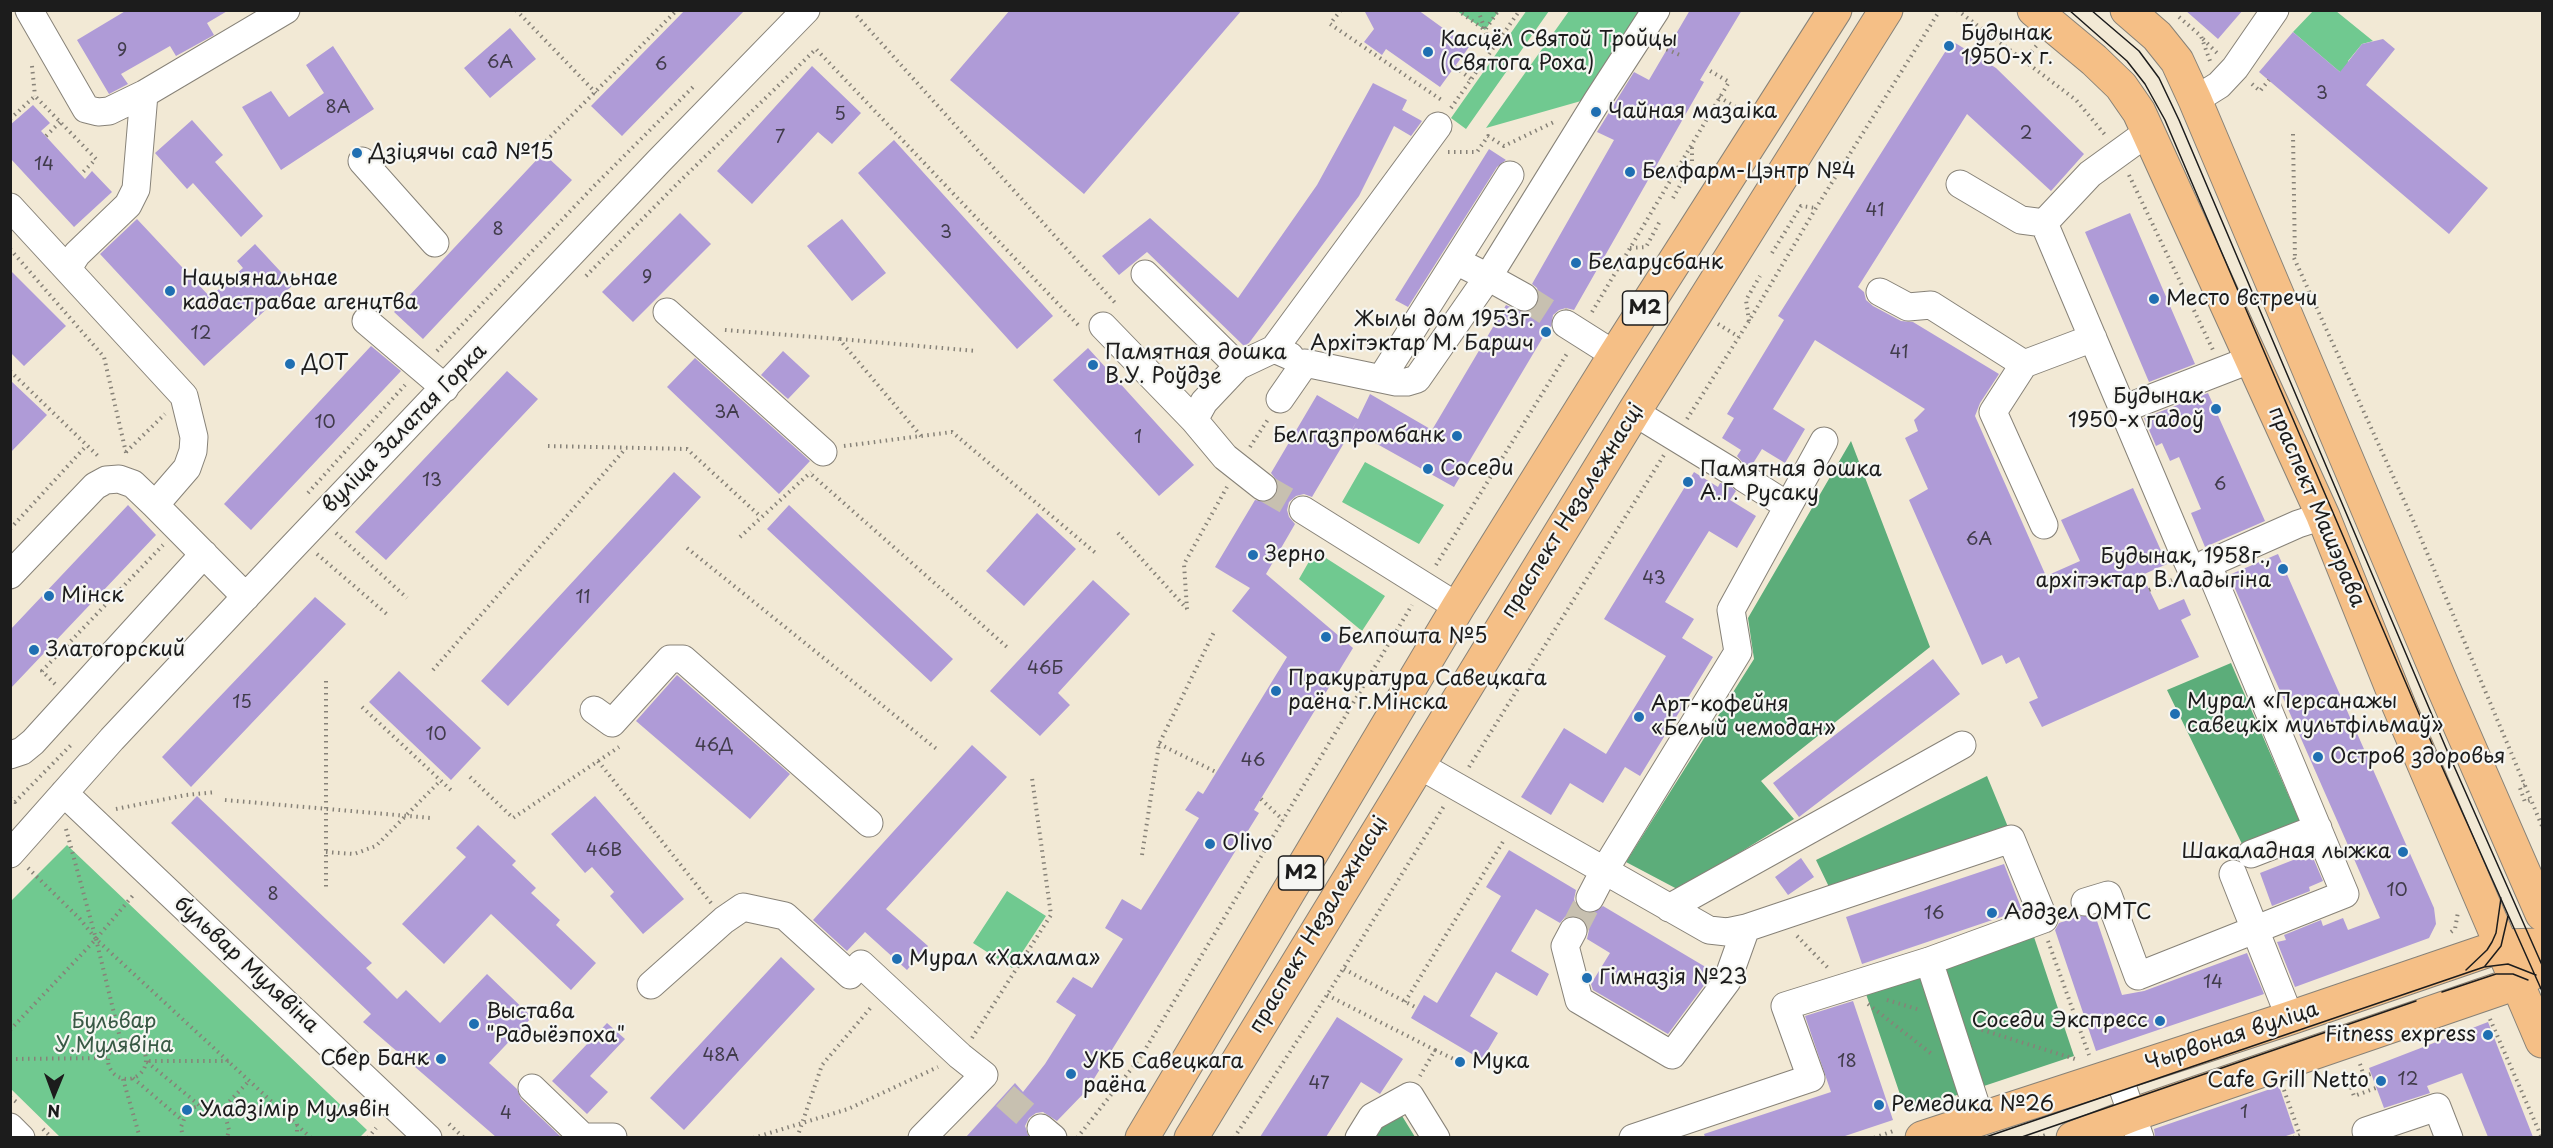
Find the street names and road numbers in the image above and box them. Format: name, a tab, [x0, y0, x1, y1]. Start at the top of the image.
road number: М2	[1622, 291, 1668, 325]
street label: вуліца Залатая Горка	[318, 339, 492, 519]
street label: праспект Незалежнасці	[1496, 399, 1650, 623]
street label: праспект Машэрава	[2262, 403, 2370, 611]
street label: праспект Незалежнасці	[1244, 812, 1394, 1038]
road number: М2	[1278, 856, 1324, 890]
street label: бульвар Мулявіна	[168, 891, 324, 1039]
street label: Чырвоная вуліца	[2142, 997, 2322, 1077]

